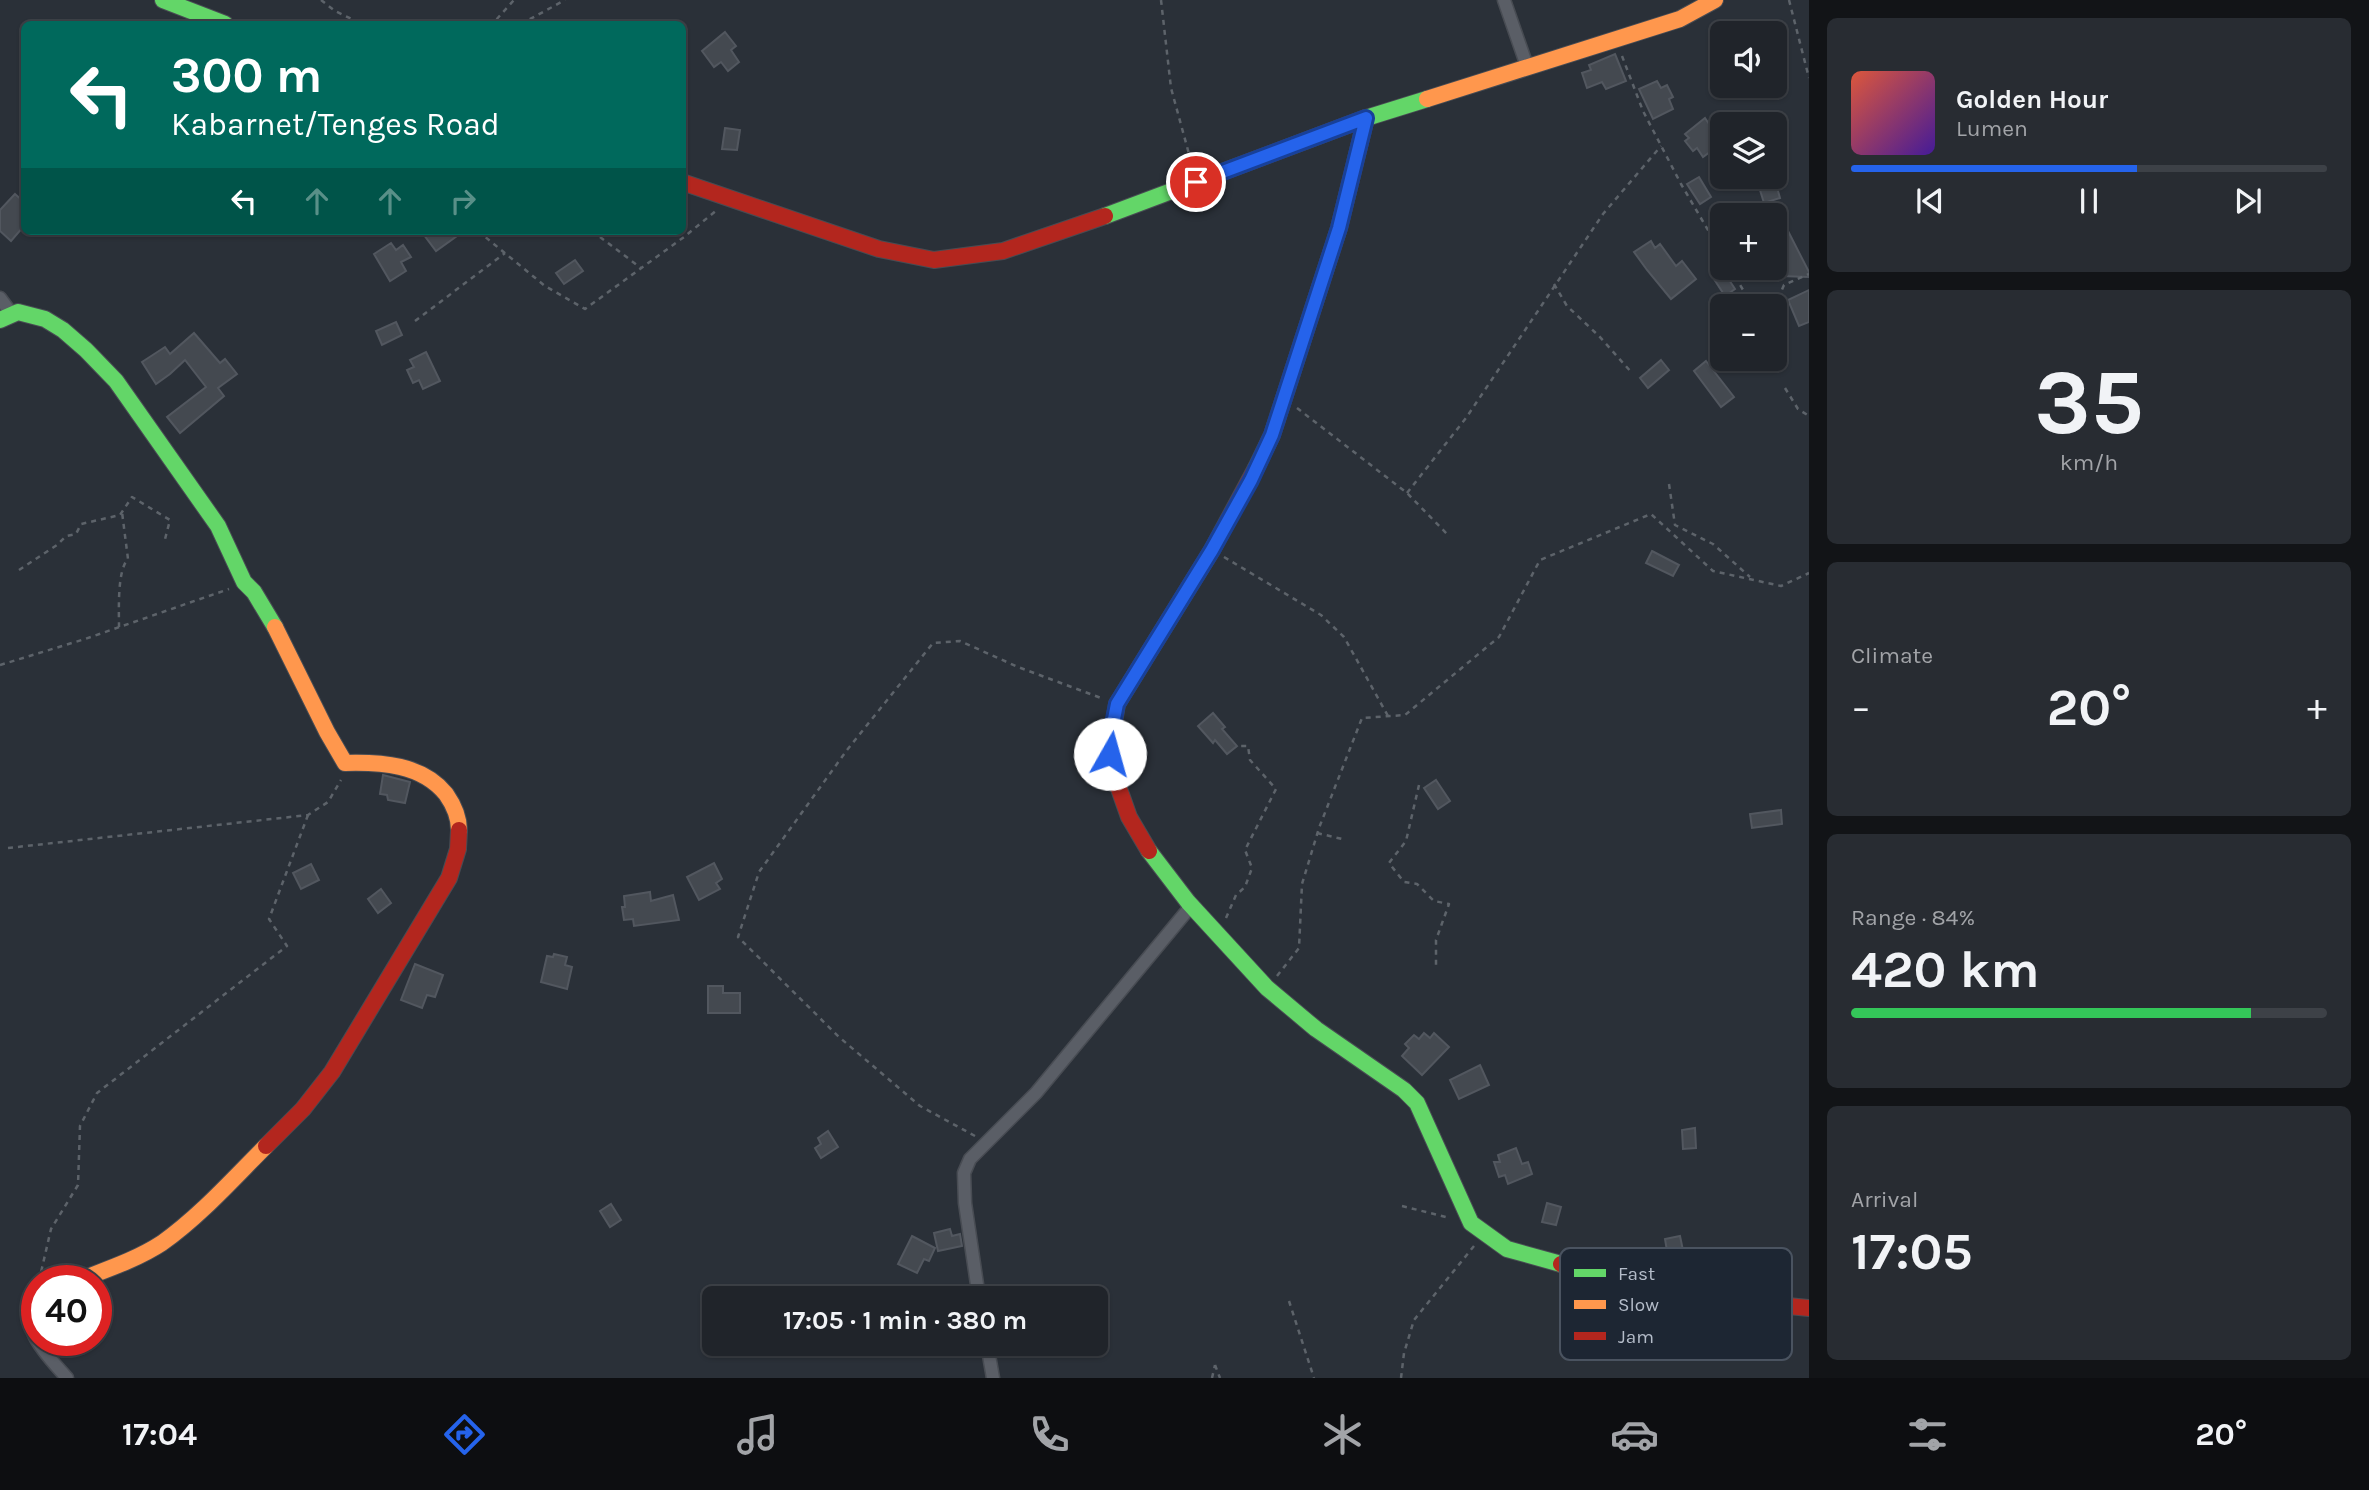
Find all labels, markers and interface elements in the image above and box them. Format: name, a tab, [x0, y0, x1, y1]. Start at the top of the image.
map controls	[1710, 21, 1787, 371]
button: sound	[1710, 21, 1787, 98]
text: 300 m	[171, 47, 322, 104]
icon: left	[56, 49, 147, 140]
text: Golden Hour	[1956, 84, 2108, 115]
text: Kabarnet/Tenges Road	[171, 106, 500, 143]
button: layers	[1710, 112, 1787, 189]
text: Lumen	[1956, 115, 2028, 142]
pin	[1166, 152, 1226, 212]
icon: arrive	[1177, 163, 1215, 201]
icon: left	[225, 182, 263, 220]
icon: ahead	[298, 182, 336, 220]
icon: ahead	[371, 182, 409, 220]
icon: right	[444, 182, 482, 220]
icon: previous	[1911, 182, 1949, 220]
icon: pause	[2070, 182, 2108, 220]
icon: next	[2229, 182, 2267, 220]
button: +	[1710, 203, 1787, 280]
button: −	[1710, 294, 1787, 371]
text: 35	[2034, 350, 2144, 456]
text: km/h	[2060, 449, 2118, 476]
text: Climate	[1851, 642, 1933, 669]
text: 20°	[2047, 677, 2131, 738]
text: −	[1851, 685, 1871, 730]
text: +	[2307, 685, 2327, 730]
position arrow	[1073, 717, 1147, 791]
text: Range · 84%	[1851, 904, 1975, 931]
text: 420 km	[1851, 939, 2040, 1000]
text: Arrival	[1851, 1186, 1918, 1213]
text: 17:05	[1851, 1221, 1973, 1282]
legend	[1560, 1248, 1792, 1360]
text: Fast	[1618, 1263, 1655, 1285]
speed limit sign: 40	[21, 1265, 112, 1356]
text: Slow	[1618, 1294, 1659, 1316]
text: 17:05 · 1 min · 380 m	[783, 1305, 1027, 1336]
text: Jam	[1618, 1326, 1654, 1348]
icon: directions	[440, 1410, 489, 1459]
icon: music	[733, 1410, 782, 1459]
icon: phone	[1025, 1410, 1074, 1459]
icon: climate	[1318, 1410, 1367, 1459]
icon: car	[1610, 1410, 1659, 1459]
icon: filters	[1903, 1410, 1952, 1459]
text: 17:04	[122, 1416, 197, 1453]
text: 20°	[2195, 1416, 2247, 1453]

